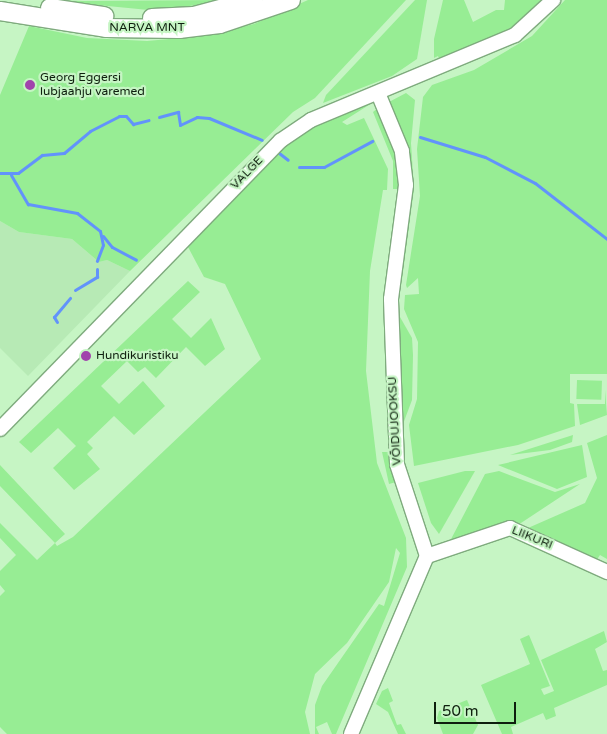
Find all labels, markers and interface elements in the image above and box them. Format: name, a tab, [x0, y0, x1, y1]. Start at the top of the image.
street label: NARVA MNT	[109, 21, 185, 35]
place label: Georg Eggersi lubjaahju varemed	[40, 71, 145, 99]
marker: Georg Eggersi lubjaahju varemed	[24, 79, 36, 91]
street label: VALGE	[228, 153, 266, 193]
place label: Hundikuristiku	[96, 349, 179, 363]
marker: Hundikuristiku	[80, 350, 92, 362]
street label: VÕIDUJOOKSU	[385, 376, 405, 466]
street label: LIIKURI	[509, 523, 555, 553]
scale bar	[437, 692, 520, 724]
text: 50 m	[442, 702, 479, 720]

